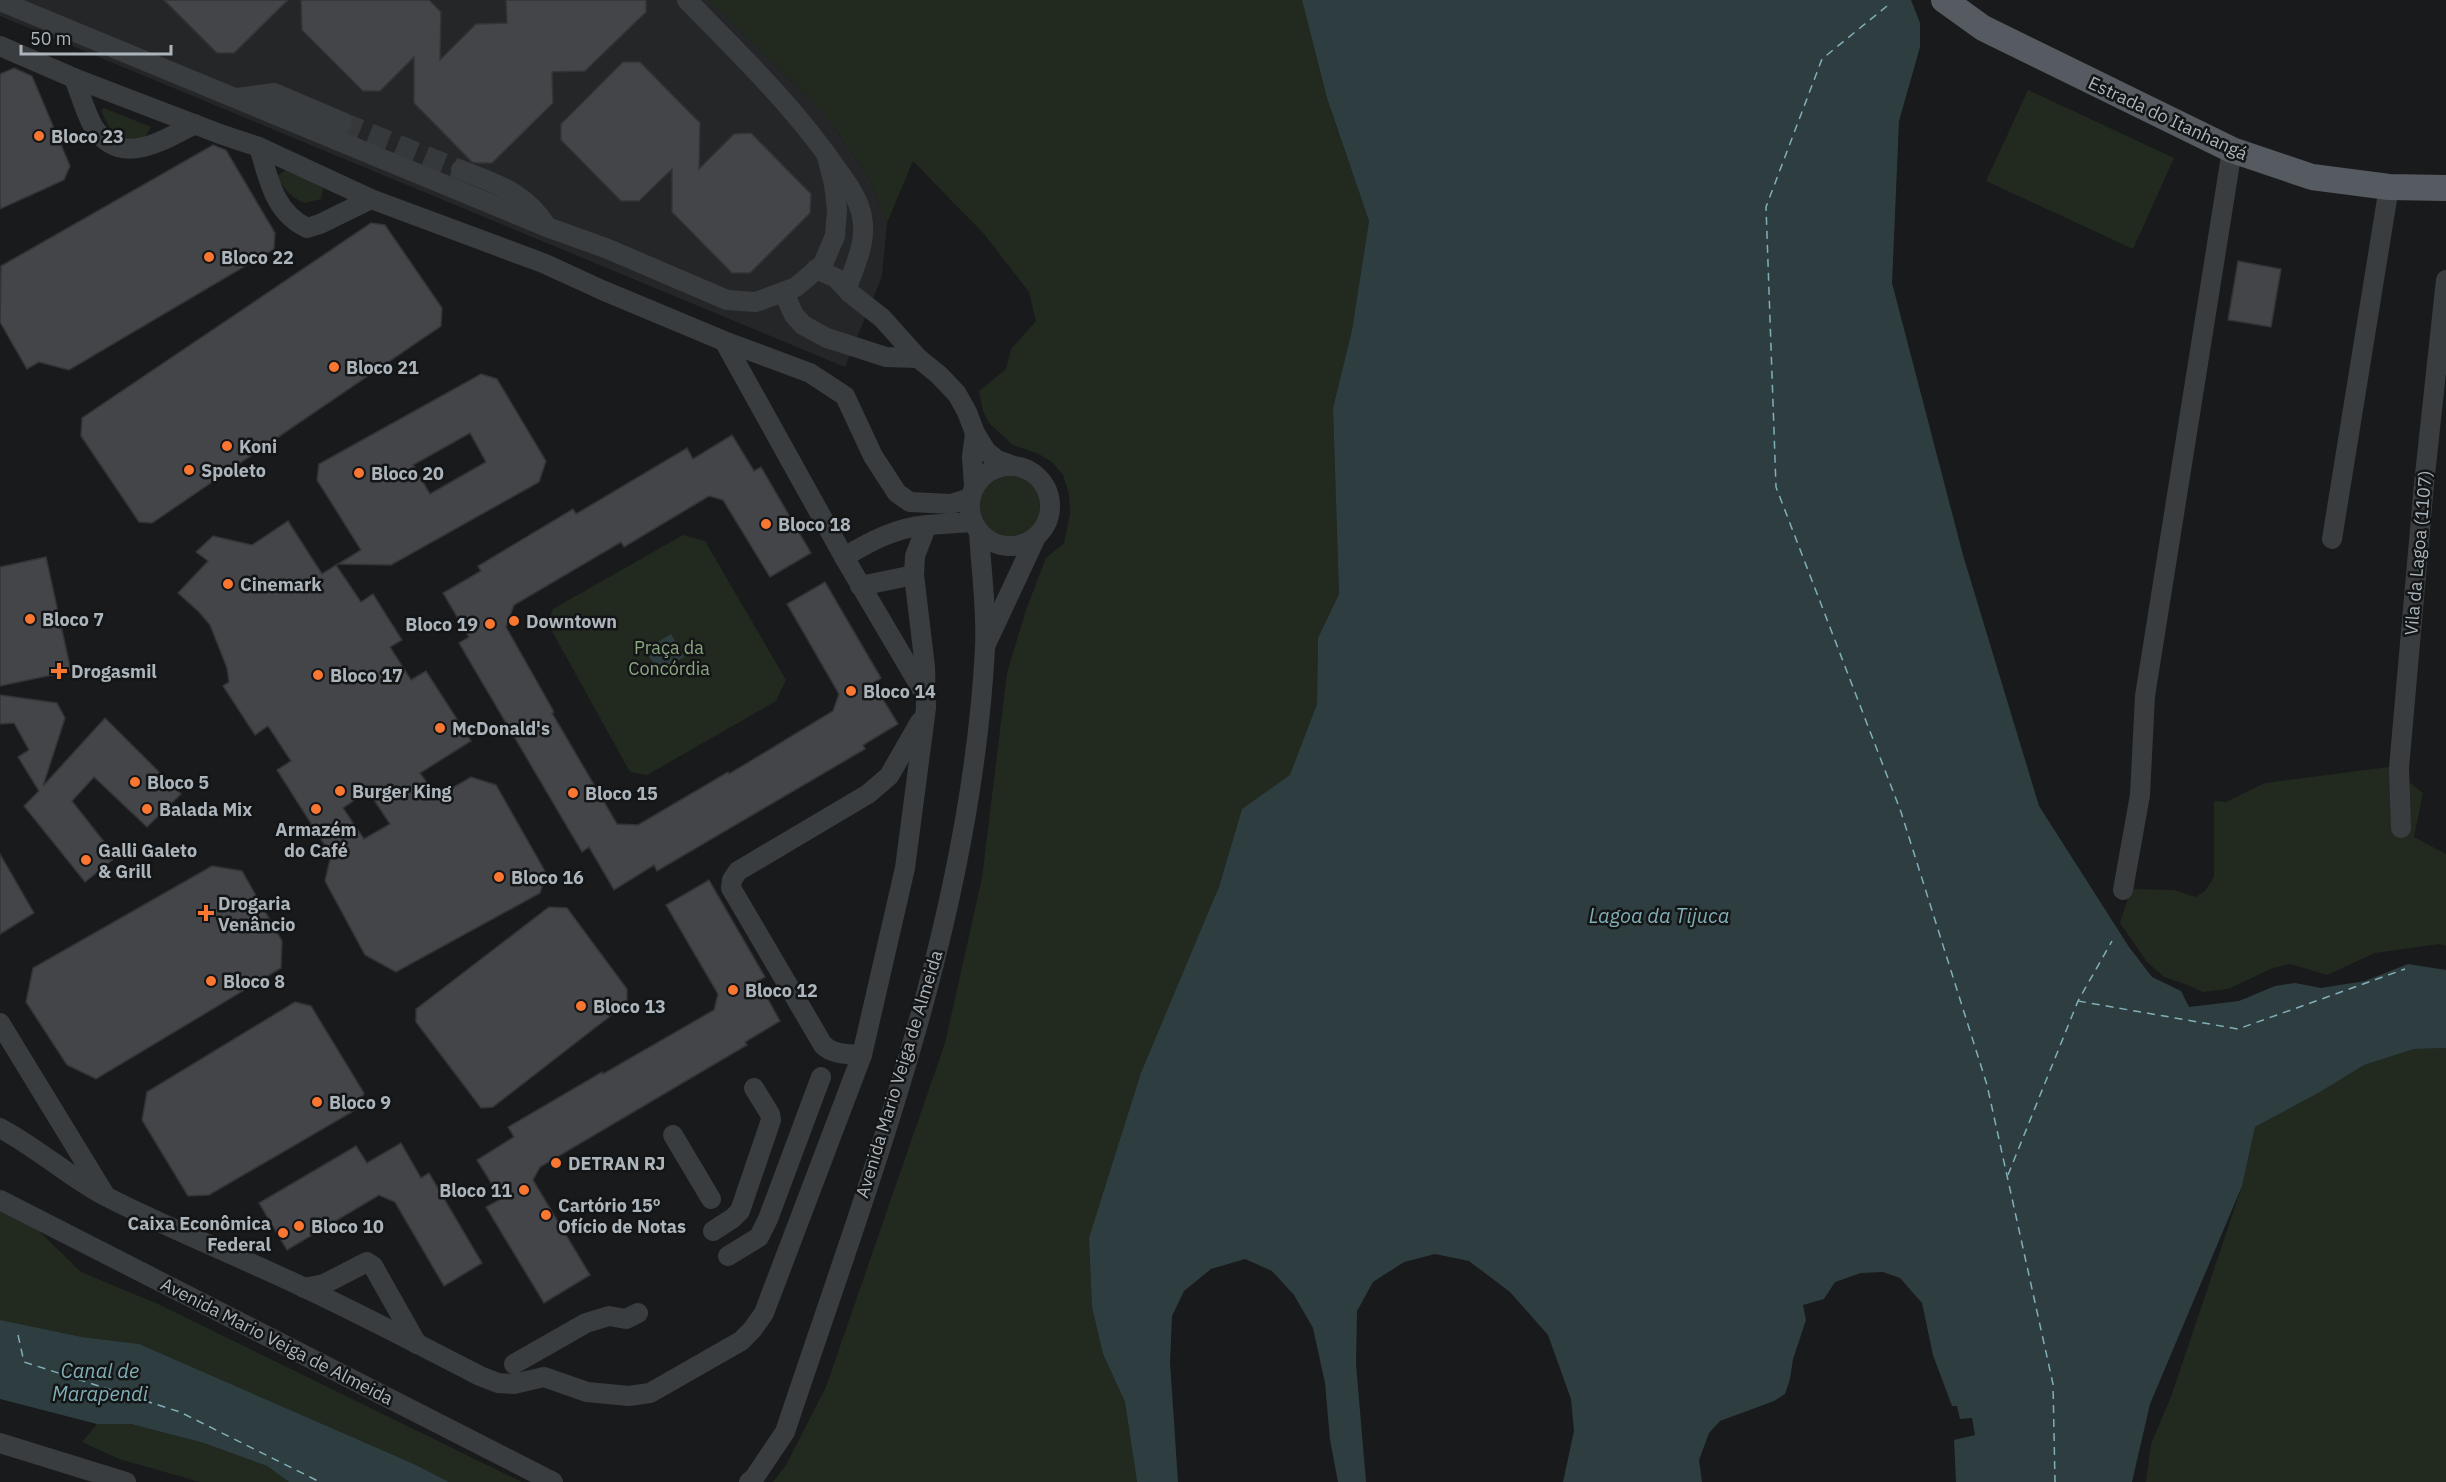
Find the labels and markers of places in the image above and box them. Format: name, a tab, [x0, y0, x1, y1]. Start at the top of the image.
place label: Bloco 23	[51, 125, 124, 148]
marker: Bloco 23	[32, 129, 46, 143]
place label: Bloco 22	[221, 246, 294, 269]
marker: Bloco 22	[202, 250, 216, 264]
place label: Bloco 21	[346, 356, 419, 379]
marker: Bloco 21	[327, 360, 341, 374]
place label: Koni	[239, 435, 277, 458]
marker: Koni	[220, 439, 234, 453]
place label: Spoleto	[201, 459, 266, 482]
place label: Bloco 20	[371, 462, 444, 485]
marker: Spoleto	[182, 463, 196, 477]
marker: Bloco 20	[352, 466, 366, 480]
place label: Bloco 18	[778, 513, 851, 536]
marker: Bloco 18	[759, 517, 773, 531]
place label: Cinemark	[240, 573, 322, 596]
marker: Cinemark	[221, 577, 235, 591]
place label: Bloco 7	[42, 608, 104, 631]
place label: Downtown	[526, 610, 617, 633]
marker: Bloco 7	[23, 612, 37, 626]
place label: Bloco 19	[405, 613, 478, 636]
marker: Downtown	[507, 614, 521, 628]
marker: Bloco 19	[483, 617, 497, 631]
place label: Drogasmil	[71, 660, 157, 683]
marker: Drogasmil	[52, 664, 66, 678]
place label: Bloco 17	[330, 664, 403, 687]
marker: Bloco 17	[311, 668, 325, 682]
place label: Bloco 14	[863, 680, 936, 703]
marker: Bloco 14	[844, 684, 858, 698]
place label: McDonald's	[452, 717, 550, 740]
marker: McDonald's	[433, 721, 447, 735]
place label: Bloco 5	[147, 771, 209, 794]
marker: Bloco 5	[128, 775, 142, 789]
place label: Burger King	[352, 780, 452, 803]
place label: Bloco 15	[585, 782, 658, 805]
marker: Burger King	[333, 784, 347, 798]
marker: Bloco 15	[566, 786, 580, 800]
place label: Balada Mix	[159, 798, 252, 821]
marker: Balada Mix	[140, 802, 154, 816]
marker: Armazém do Café	[309, 802, 323, 816]
place label: Armazém do Café	[275, 818, 357, 862]
place label: Galli Galeto & Grill	[98, 839, 197, 883]
marker: Galli Galeto & Grill	[79, 853, 93, 867]
place label: Bloco 16	[511, 866, 584, 889]
marker: Bloco 16	[492, 870, 506, 884]
place label: Drogaria Venâncio	[218, 892, 296, 936]
marker: Drogaria Venâncio	[199, 906, 213, 920]
place label: Bloco 8	[223, 970, 285, 993]
marker: Bloco 8	[204, 974, 218, 988]
place label: Bloco 12	[745, 979, 818, 1002]
marker: Bloco 12	[726, 983, 740, 997]
place label: Bloco 13	[593, 995, 666, 1018]
marker: Bloco 13	[574, 999, 588, 1013]
place label: Bloco 9	[329, 1091, 391, 1114]
marker: Bloco 9	[310, 1095, 324, 1109]
place label: DETRAN RJ	[568, 1152, 665, 1175]
marker: DETRAN RJ	[549, 1156, 563, 1170]
place label: Bloco 11	[439, 1179, 512, 1202]
marker: Bloco 11	[517, 1183, 531, 1197]
place label: Cartório 15º Ofício de Notas	[558, 1194, 686, 1238]
marker: Cartório 15º Ofício de Notas	[539, 1208, 553, 1222]
place label: Caixa Econômica Federal	[128, 1212, 272, 1256]
place label: Bloco 10	[311, 1215, 384, 1238]
marker: Bloco 10	[292, 1219, 306, 1233]
marker: Caixa Econômica Federal	[276, 1226, 290, 1240]

